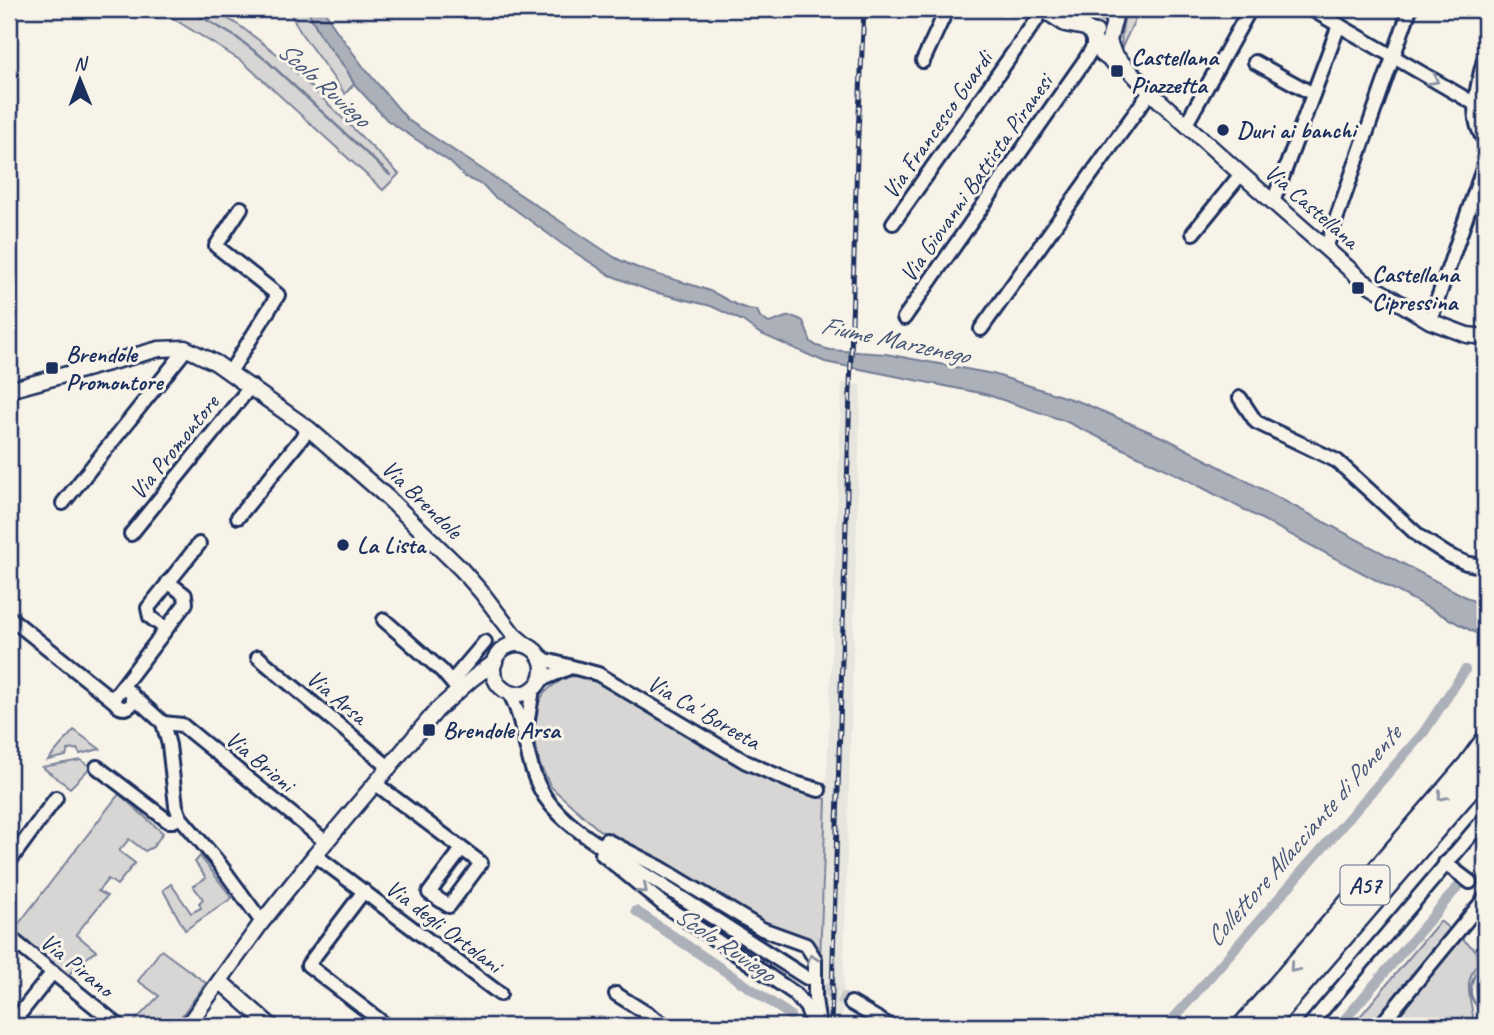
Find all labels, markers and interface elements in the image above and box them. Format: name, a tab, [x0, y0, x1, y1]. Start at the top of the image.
water label: Scolo Ruviego	[271, 34, 380, 137]
place label: Castellana Piazzetta	[1131, 42, 1220, 100]
street label: Via Francesco Guardi	[875, 43, 1000, 205]
north arrow	[46, 46, 116, 116]
text: N	[74, 52, 89, 76]
marker: Castellana Piazzetta	[1109, 63, 1125, 79]
street label: Via Giovanni Battista Piranesi	[893, 66, 1060, 288]
one-way arrow	[1427, 72, 1440, 85]
place label: Duri ai banchi	[1237, 115, 1359, 145]
marker: Duri ai banchi	[1215, 122, 1231, 138]
street label: Via Castellana	[1259, 157, 1367, 257]
place label: Castellana Cipressina	[1372, 259, 1461, 317]
marker: Castellana Cipressina	[1350, 280, 1366, 296]
water label: Fiume Marzenego	[818, 308, 976, 373]
place label: Brendole Promontore	[66, 339, 164, 397]
marker: Brendole Promontore	[44, 360, 60, 376]
street label: Via Promontore	[123, 387, 227, 506]
street label: Via Brendole	[375, 453, 470, 546]
place label: La Lista	[357, 530, 427, 560]
marker: La Lista	[335, 537, 351, 553]
street label: Via Arsa	[300, 663, 375, 732]
street label: Via Ca' Boreeta	[642, 668, 767, 757]
place label: Brendole Arsa	[443, 715, 562, 745]
water label: Collettore Allacciante di Ponente	[1198, 716, 1410, 953]
marker: Brendole Arsa	[421, 722, 437, 738]
street label: Via Brioni	[219, 724, 303, 800]
one-way arrow	[1438, 787, 1450, 800]
road number: A57	[1340, 866, 1390, 904]
street label: Via degli Ortolani	[380, 873, 510, 981]
one-way arrow	[634, 881, 647, 893]
water label: Scolo Ruviego	[669, 899, 784, 991]
street label: Via Pirano	[34, 926, 122, 1005]
one-way arrow	[806, 954, 820, 966]
one-way arrow	[1290, 960, 1302, 973]

